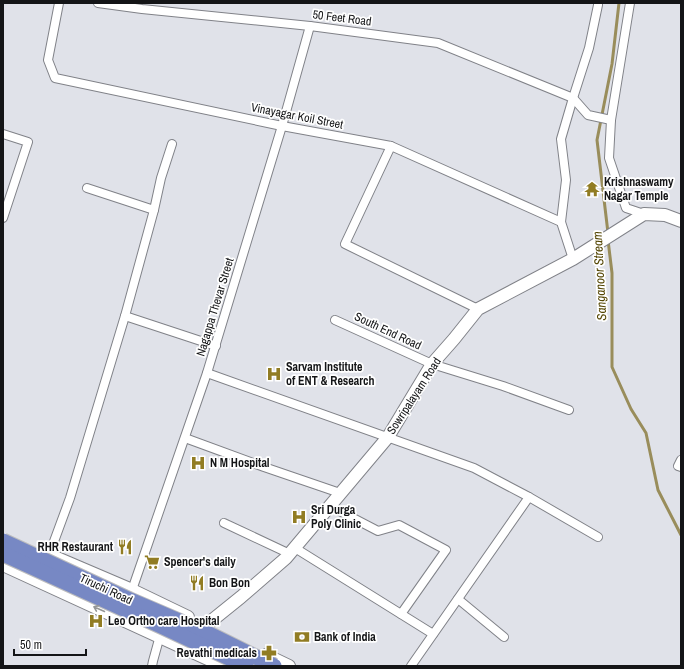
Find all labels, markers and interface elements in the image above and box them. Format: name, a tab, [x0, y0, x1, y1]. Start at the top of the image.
street label: 50 Feet Road	[312, 6, 372, 30]
street label: Vinayagar Koil Street	[250, 99, 345, 133]
place label: Krishnaswamy Nagar Temple	[604, 174, 674, 204]
temple icon: Krishnaswamy Nagar Temple	[583, 180, 601, 198]
water label: Sanganoor Stream	[589, 231, 610, 321]
street label: Nagappa Thevar Street	[192, 256, 238, 358]
street label: South End Road	[352, 308, 424, 354]
street label: Sowripalayam Road	[383, 354, 445, 438]
place label: Sarvam Institute of ENT & Research	[286, 359, 375, 389]
hospital icon: Sarvam Institute of ENT & Research	[265, 365, 283, 383]
hospital icon: N M Hospital	[189, 454, 207, 472]
place label: N M Hospital	[210, 455, 270, 471]
place label: Sri Durga Poly Clinic	[311, 502, 362, 532]
hospital icon: Sri Durga Poly Clinic	[290, 508, 308, 526]
restaurant icon: RHR Restaurant	[116, 538, 134, 556]
place label: RHR Restaurant	[38, 539, 114, 555]
supermarket icon: Spencer's daily	[143, 553, 161, 571]
place label: Spencer's daily	[164, 554, 236, 570]
street label: Tiruchi Road	[77, 570, 135, 608]
restaurant icon: Bon Bon	[188, 574, 206, 592]
place label: Bon Bon	[209, 575, 250, 591]
one-way arrow	[93, 604, 105, 612]
hospital icon: Leo Ortho care Hospital	[87, 612, 105, 630]
place label: Leo Ortho care Hospital	[108, 613, 220, 629]
bank icon: Bank of India	[293, 628, 311, 646]
place label: Bank of India	[314, 629, 376, 645]
scale bar	[14, 631, 86, 657]
text: 50 m	[20, 637, 42, 653]
pharmacy icon: Revathi medicals	[260, 644, 278, 662]
place label: Revathi medicals	[177, 645, 258, 661]

